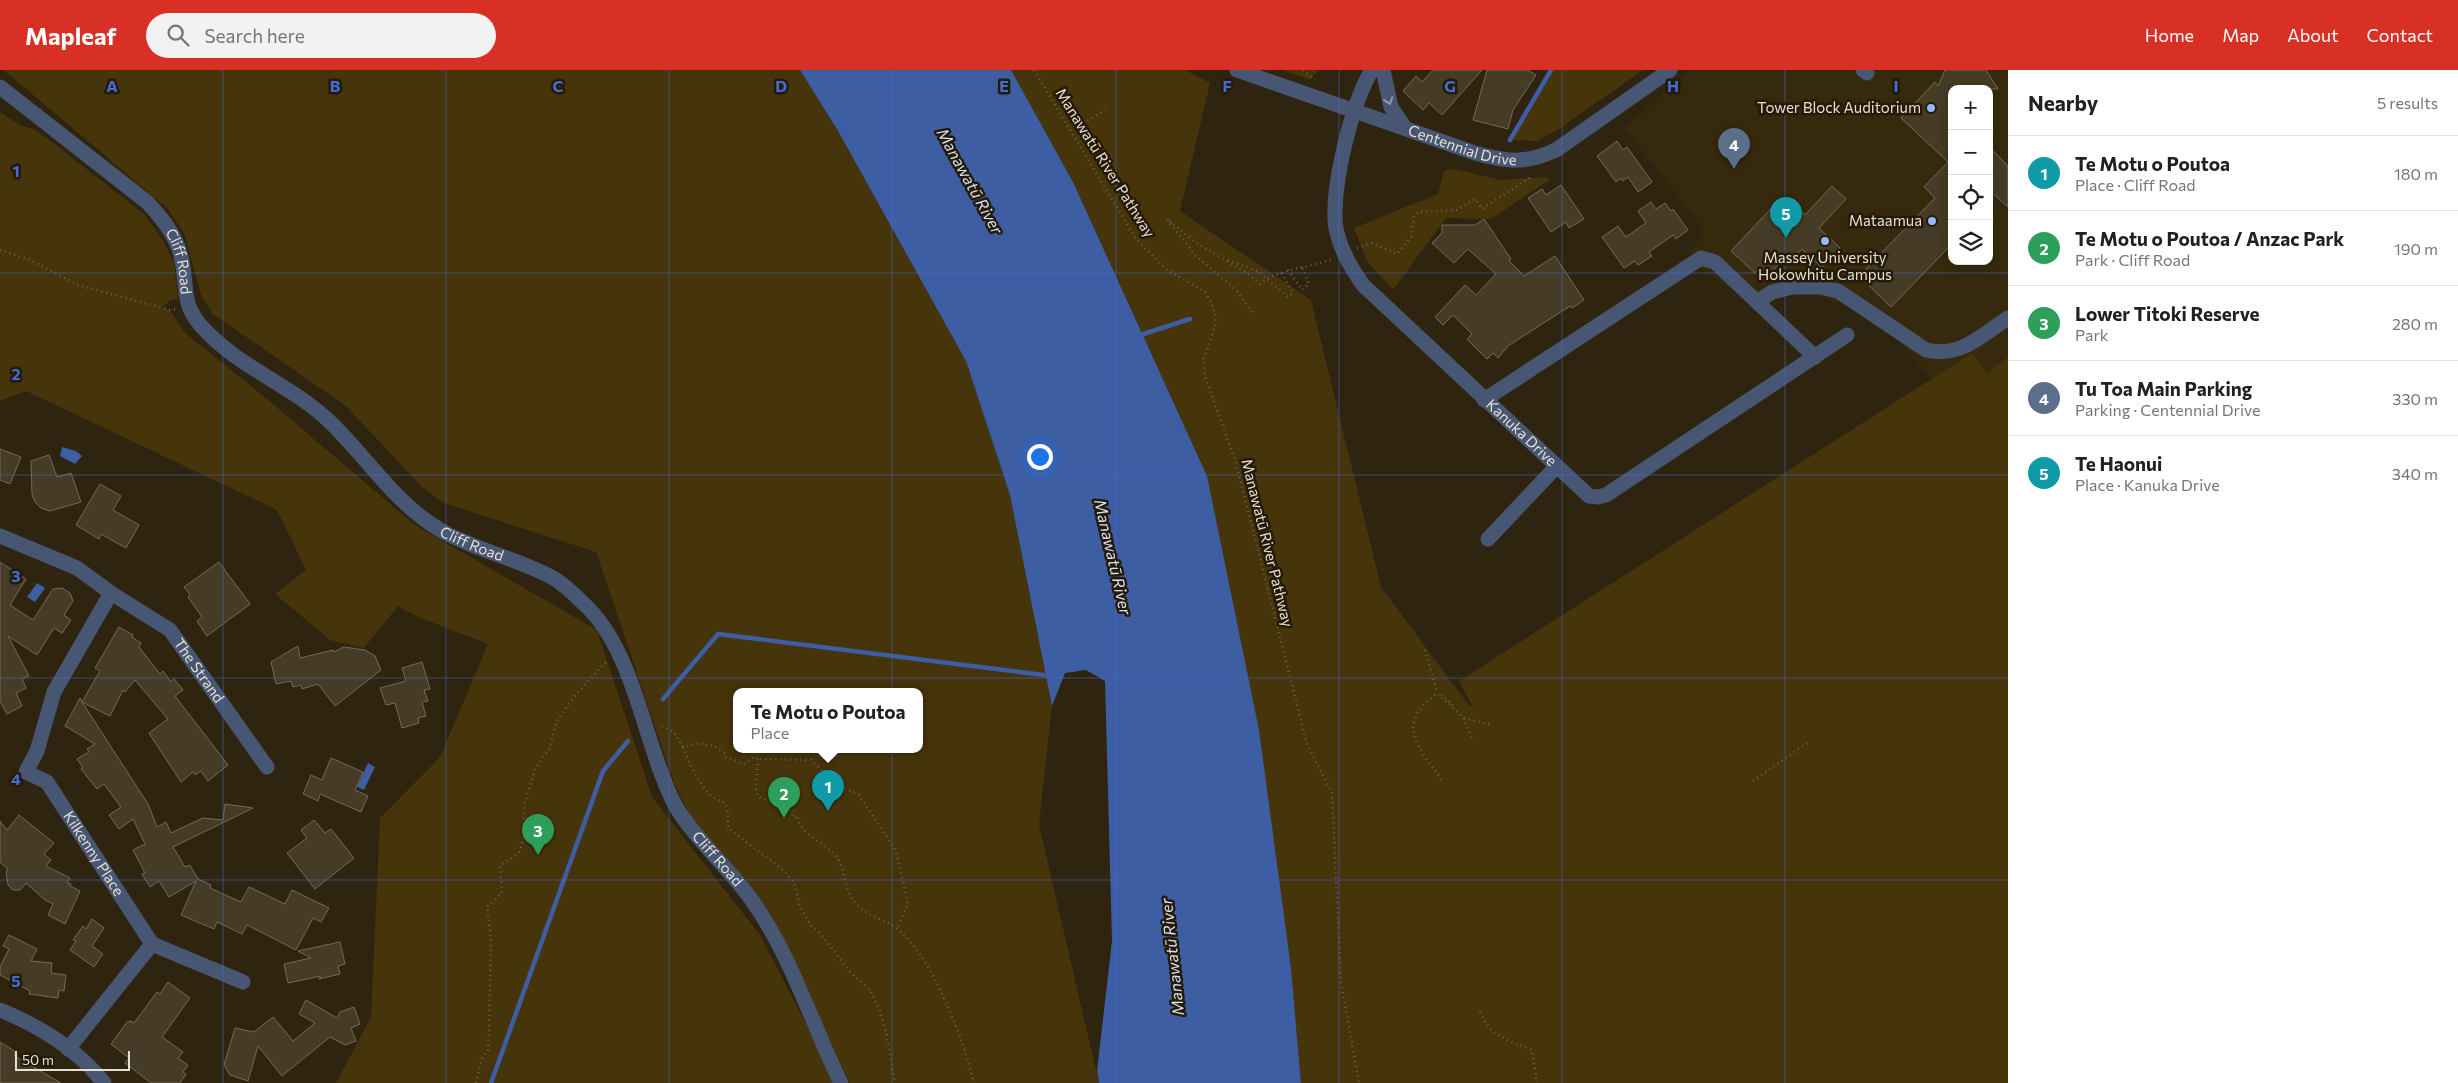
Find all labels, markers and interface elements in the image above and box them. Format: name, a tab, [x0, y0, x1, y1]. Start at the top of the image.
search box	[146, 13, 496, 58]
text: Mapleaf	[25, 21, 116, 50]
icon: search	[164, 21, 192, 49]
text: Search here	[204, 24, 305, 47]
text: Home	[2145, 24, 2194, 46]
text: Map	[2222, 24, 2259, 46]
text: About	[2287, 24, 2339, 46]
text: Contact	[2367, 24, 2433, 46]
text: A	[106, 76, 118, 95]
text: B	[330, 76, 341, 95]
text: C	[553, 76, 564, 95]
text: D	[775, 76, 787, 95]
text: E	[999, 76, 1009, 95]
text: F	[1222, 76, 1232, 95]
text: G	[1444, 76, 1456, 95]
text: H	[1667, 76, 1679, 95]
text: I	[1893, 76, 1899, 95]
street label: Manawatū River Pathway	[1052, 84, 1159, 241]
map controls	[1948, 85, 1993, 265]
button: +	[1948, 85, 1993, 130]
text: Nearby	[2028, 90, 2098, 115]
text: 5 results	[2377, 93, 2438, 112]
one-way arrow	[1383, 96, 1393, 105]
place label: Tower Block Auditorium	[1757, 98, 1921, 116]
marker: Tower Block Auditorium	[1925, 102, 1937, 114]
street label: Centennial Drive	[1406, 120, 1517, 168]
water label: Manawatū River	[934, 125, 1008, 237]
pin: 4	[1718, 128, 1750, 169]
button: −	[1948, 130, 1993, 175]
text: Te Motu o Poutoa	[2075, 152, 2230, 175]
text: 1	[12, 161, 20, 180]
text: 1	[2040, 164, 2048, 183]
text: 180 m	[2394, 164, 2438, 183]
button: locate	[1948, 175, 1993, 220]
text: Place · Cliff Road	[2075, 175, 2196, 194]
pin: 5	[1770, 197, 1802, 238]
place label: Mataamua	[1849, 211, 1922, 229]
marker: Mataamua	[1926, 215, 1938, 227]
button: layers	[1948, 220, 1993, 265]
street label: Cliff Road	[162, 225, 196, 295]
text: Te Motu o Poutoa / Anzac Park	[2075, 227, 2344, 250]
marker: Massey University Hokowhitu Campus	[1819, 235, 1831, 247]
text: 2	[2039, 239, 2049, 258]
text: 190 m	[2394, 239, 2438, 258]
place label: Massey University Hokowhitu Campus	[1758, 248, 1892, 283]
text: Park · Cliff Road	[2075, 250, 2190, 269]
text: Lower Titoki Reserve	[2075, 302, 2260, 325]
text: 3	[2039, 314, 2049, 333]
text: 280 m	[2392, 314, 2438, 333]
text: Park	[2075, 325, 2108, 344]
text: 2	[11, 364, 21, 383]
text: Tu Toa Main Parking	[2075, 377, 2252, 400]
text: 4	[2039, 389, 2049, 408]
text: 330 m	[2392, 389, 2438, 408]
street label: Kanuka Drive	[1483, 395, 1561, 469]
text: Parking · Centennial Drive	[2075, 400, 2260, 419]
your location	[1027, 444, 1053, 470]
text: Te Haonui	[2075, 452, 2162, 475]
street label: Manawatū River Pathway	[1238, 457, 1298, 629]
text: 5	[2039, 464, 2049, 483]
text: 340 m	[2392, 464, 2438, 483]
text: Place · Kanuka Drive	[2075, 475, 2220, 494]
water label: Manawatū River	[1091, 497, 1136, 617]
street label: Cliff Road	[437, 522, 506, 564]
text: 3	[11, 566, 21, 585]
street label: The Strand	[171, 634, 229, 706]
popup	[733, 688, 923, 753]
text: Te Motu o Poutoa	[750, 700, 906, 723]
text: Place	[750, 723, 789, 742]
text: 4	[11, 769, 21, 788]
pin: 1	[812, 770, 844, 811]
pin: 2	[768, 777, 800, 818]
street label: Kilkenny Place	[60, 807, 128, 899]
pin: 3	[522, 814, 554, 855]
street label: Cliff Road	[689, 827, 747, 889]
water label: Manawatū River	[1156, 897, 1187, 1017]
text: 5	[11, 971, 21, 990]
scale bar	[15, 1048, 130, 1071]
text: 50 m	[22, 1051, 54, 1068]

